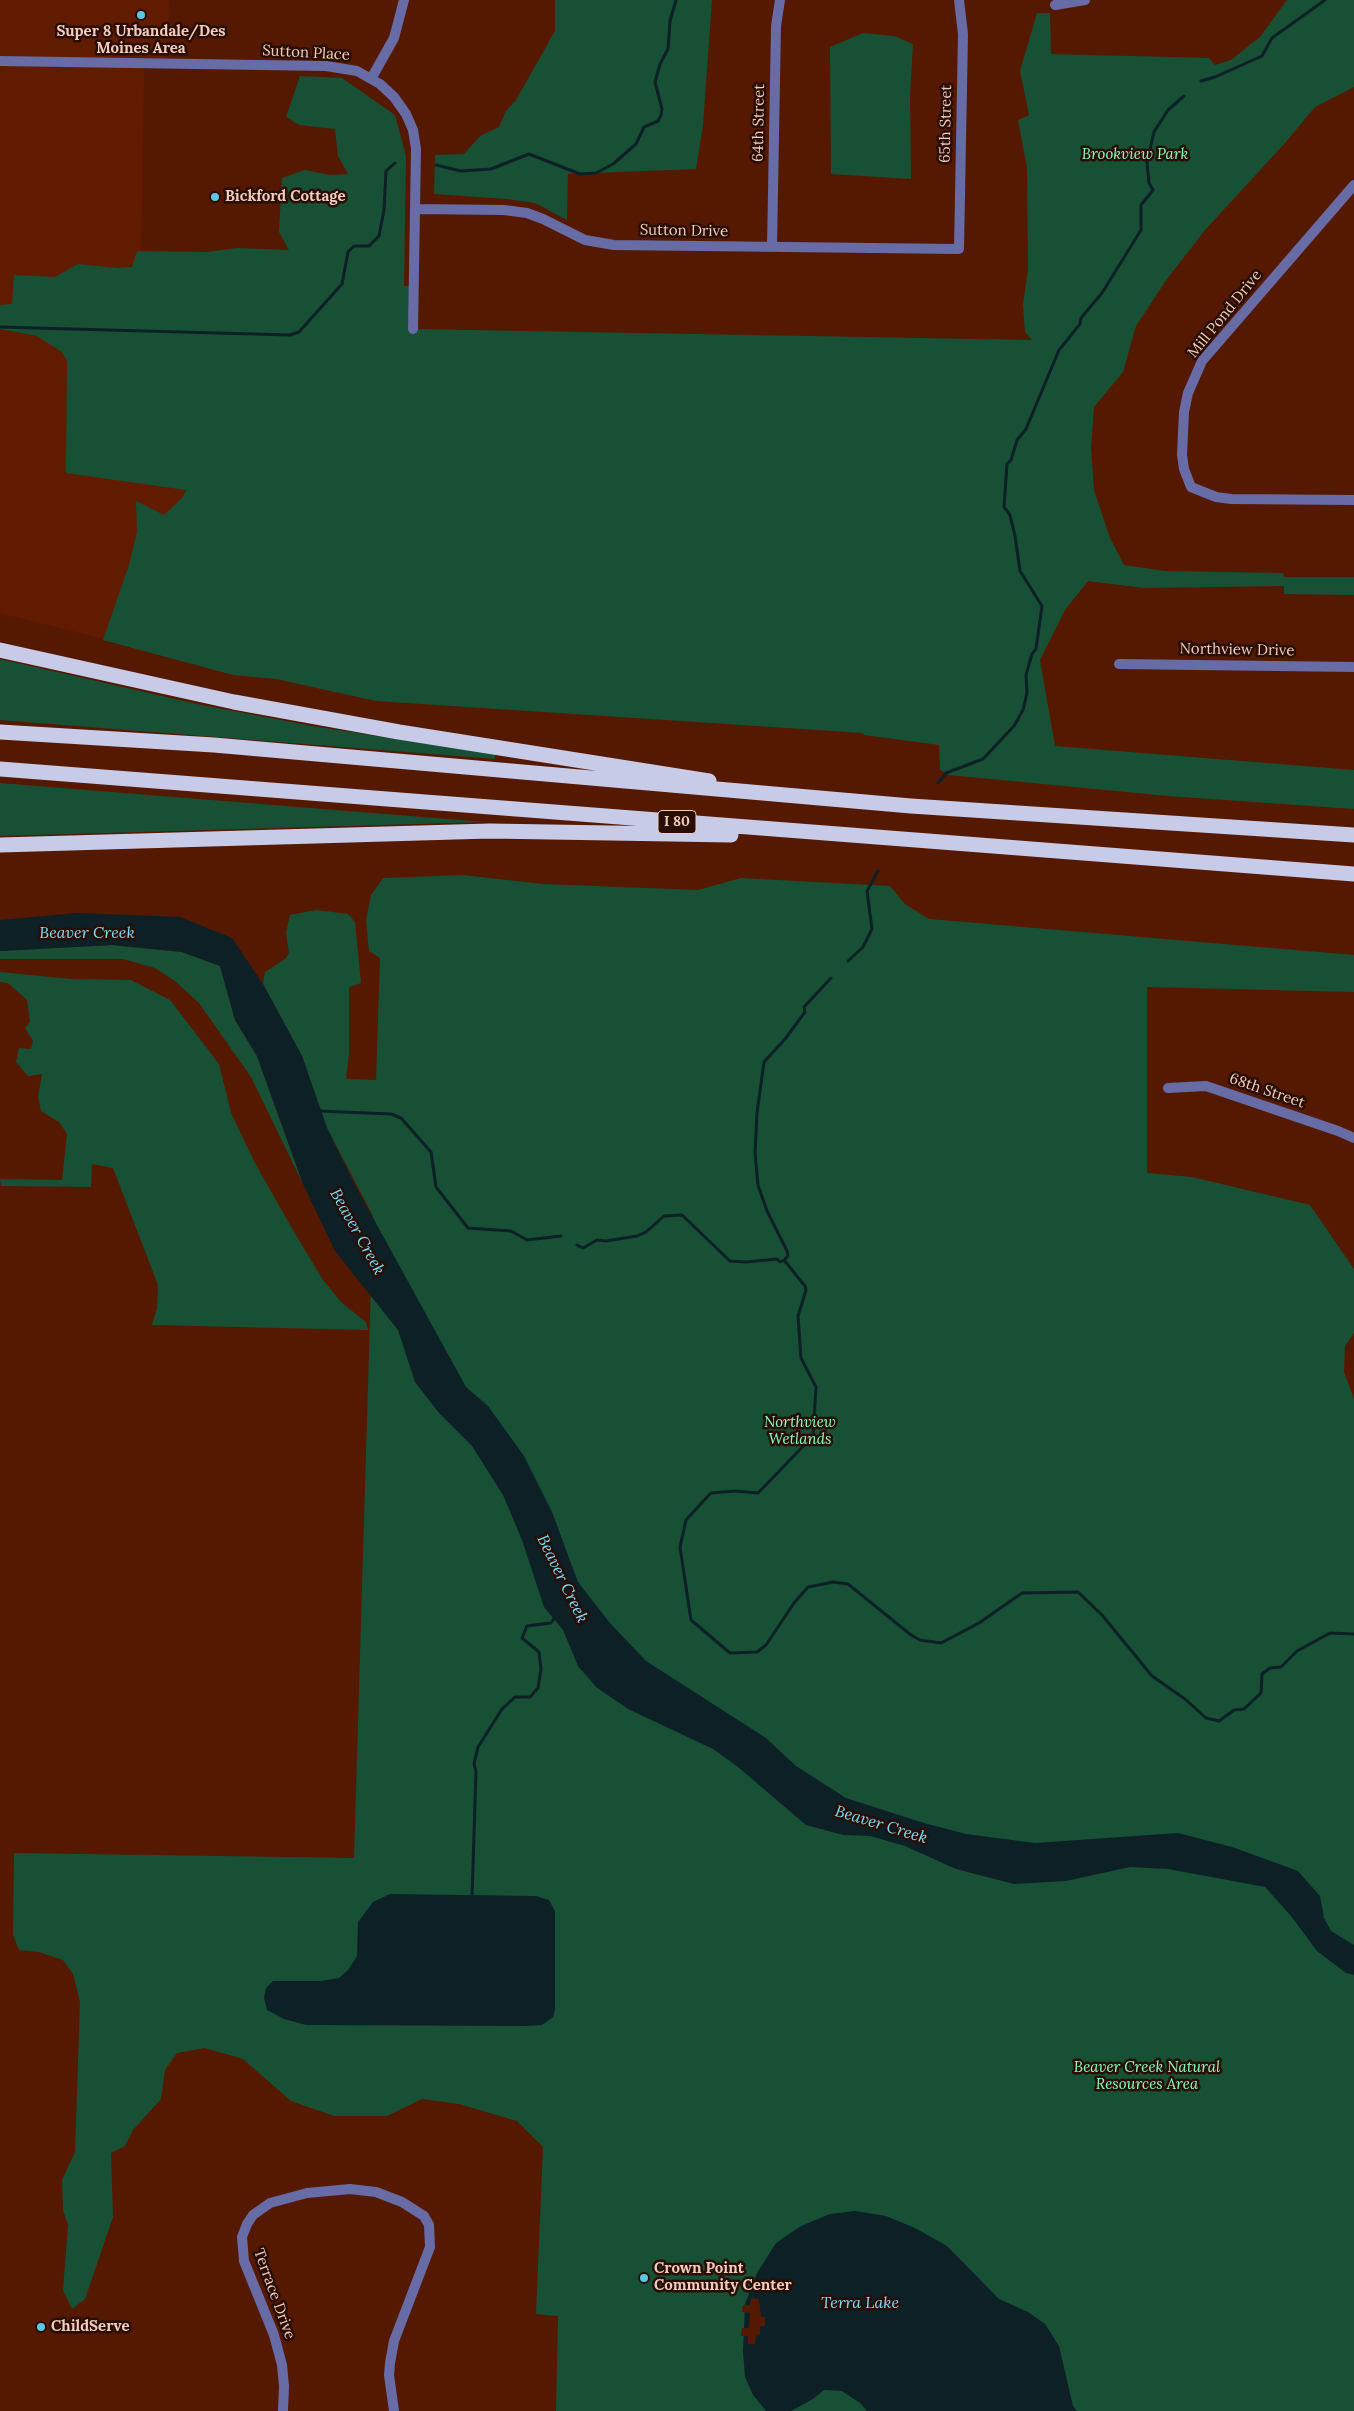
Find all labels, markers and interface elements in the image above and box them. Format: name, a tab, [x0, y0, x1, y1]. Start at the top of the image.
marker: Super 8 Urbandale/Des Moines Area	[135, 9, 147, 21]
place label: Super 8 Urbandale/Des Moines Area	[56, 23, 226, 58]
street label: Sutton Place	[262, 42, 350, 64]
street label: 64th Street	[749, 84, 769, 162]
street label: 65th Street	[936, 85, 956, 163]
park label: Brookview Park	[1082, 146, 1188, 164]
place label: Bickford Cottage	[225, 188, 346, 206]
marker: Bickford Cottage	[209, 191, 221, 203]
street label: Sutton Drive	[640, 221, 728, 241]
street label: Mill Pond Drive	[1184, 267, 1266, 361]
street label: Northview Drive	[1179, 640, 1295, 660]
road number: I 80	[658, 810, 696, 834]
water label: Beaver Creek	[39, 923, 135, 943]
street label: 68th Street	[1227, 1070, 1307, 1112]
water label: Beaver Creek	[325, 1186, 389, 1278]
park label: Northview Wetlands	[764, 1414, 836, 1449]
water label: Beaver Creek	[532, 1532, 592, 1626]
water label: Beaver Creek	[833, 1802, 929, 1848]
park label: Beaver Creek Natural Resources Area	[1074, 2059, 1220, 2094]
street label: Terrace Drive	[249, 2246, 299, 2342]
place label: Crown Point Community Center	[654, 2260, 792, 2295]
marker: Crown Point Community Center	[638, 2272, 650, 2284]
water label: Terra Lake	[821, 2293, 899, 2313]
place label: ChildServe	[51, 2318, 129, 2336]
marker: ChildServe	[35, 2321, 47, 2333]

